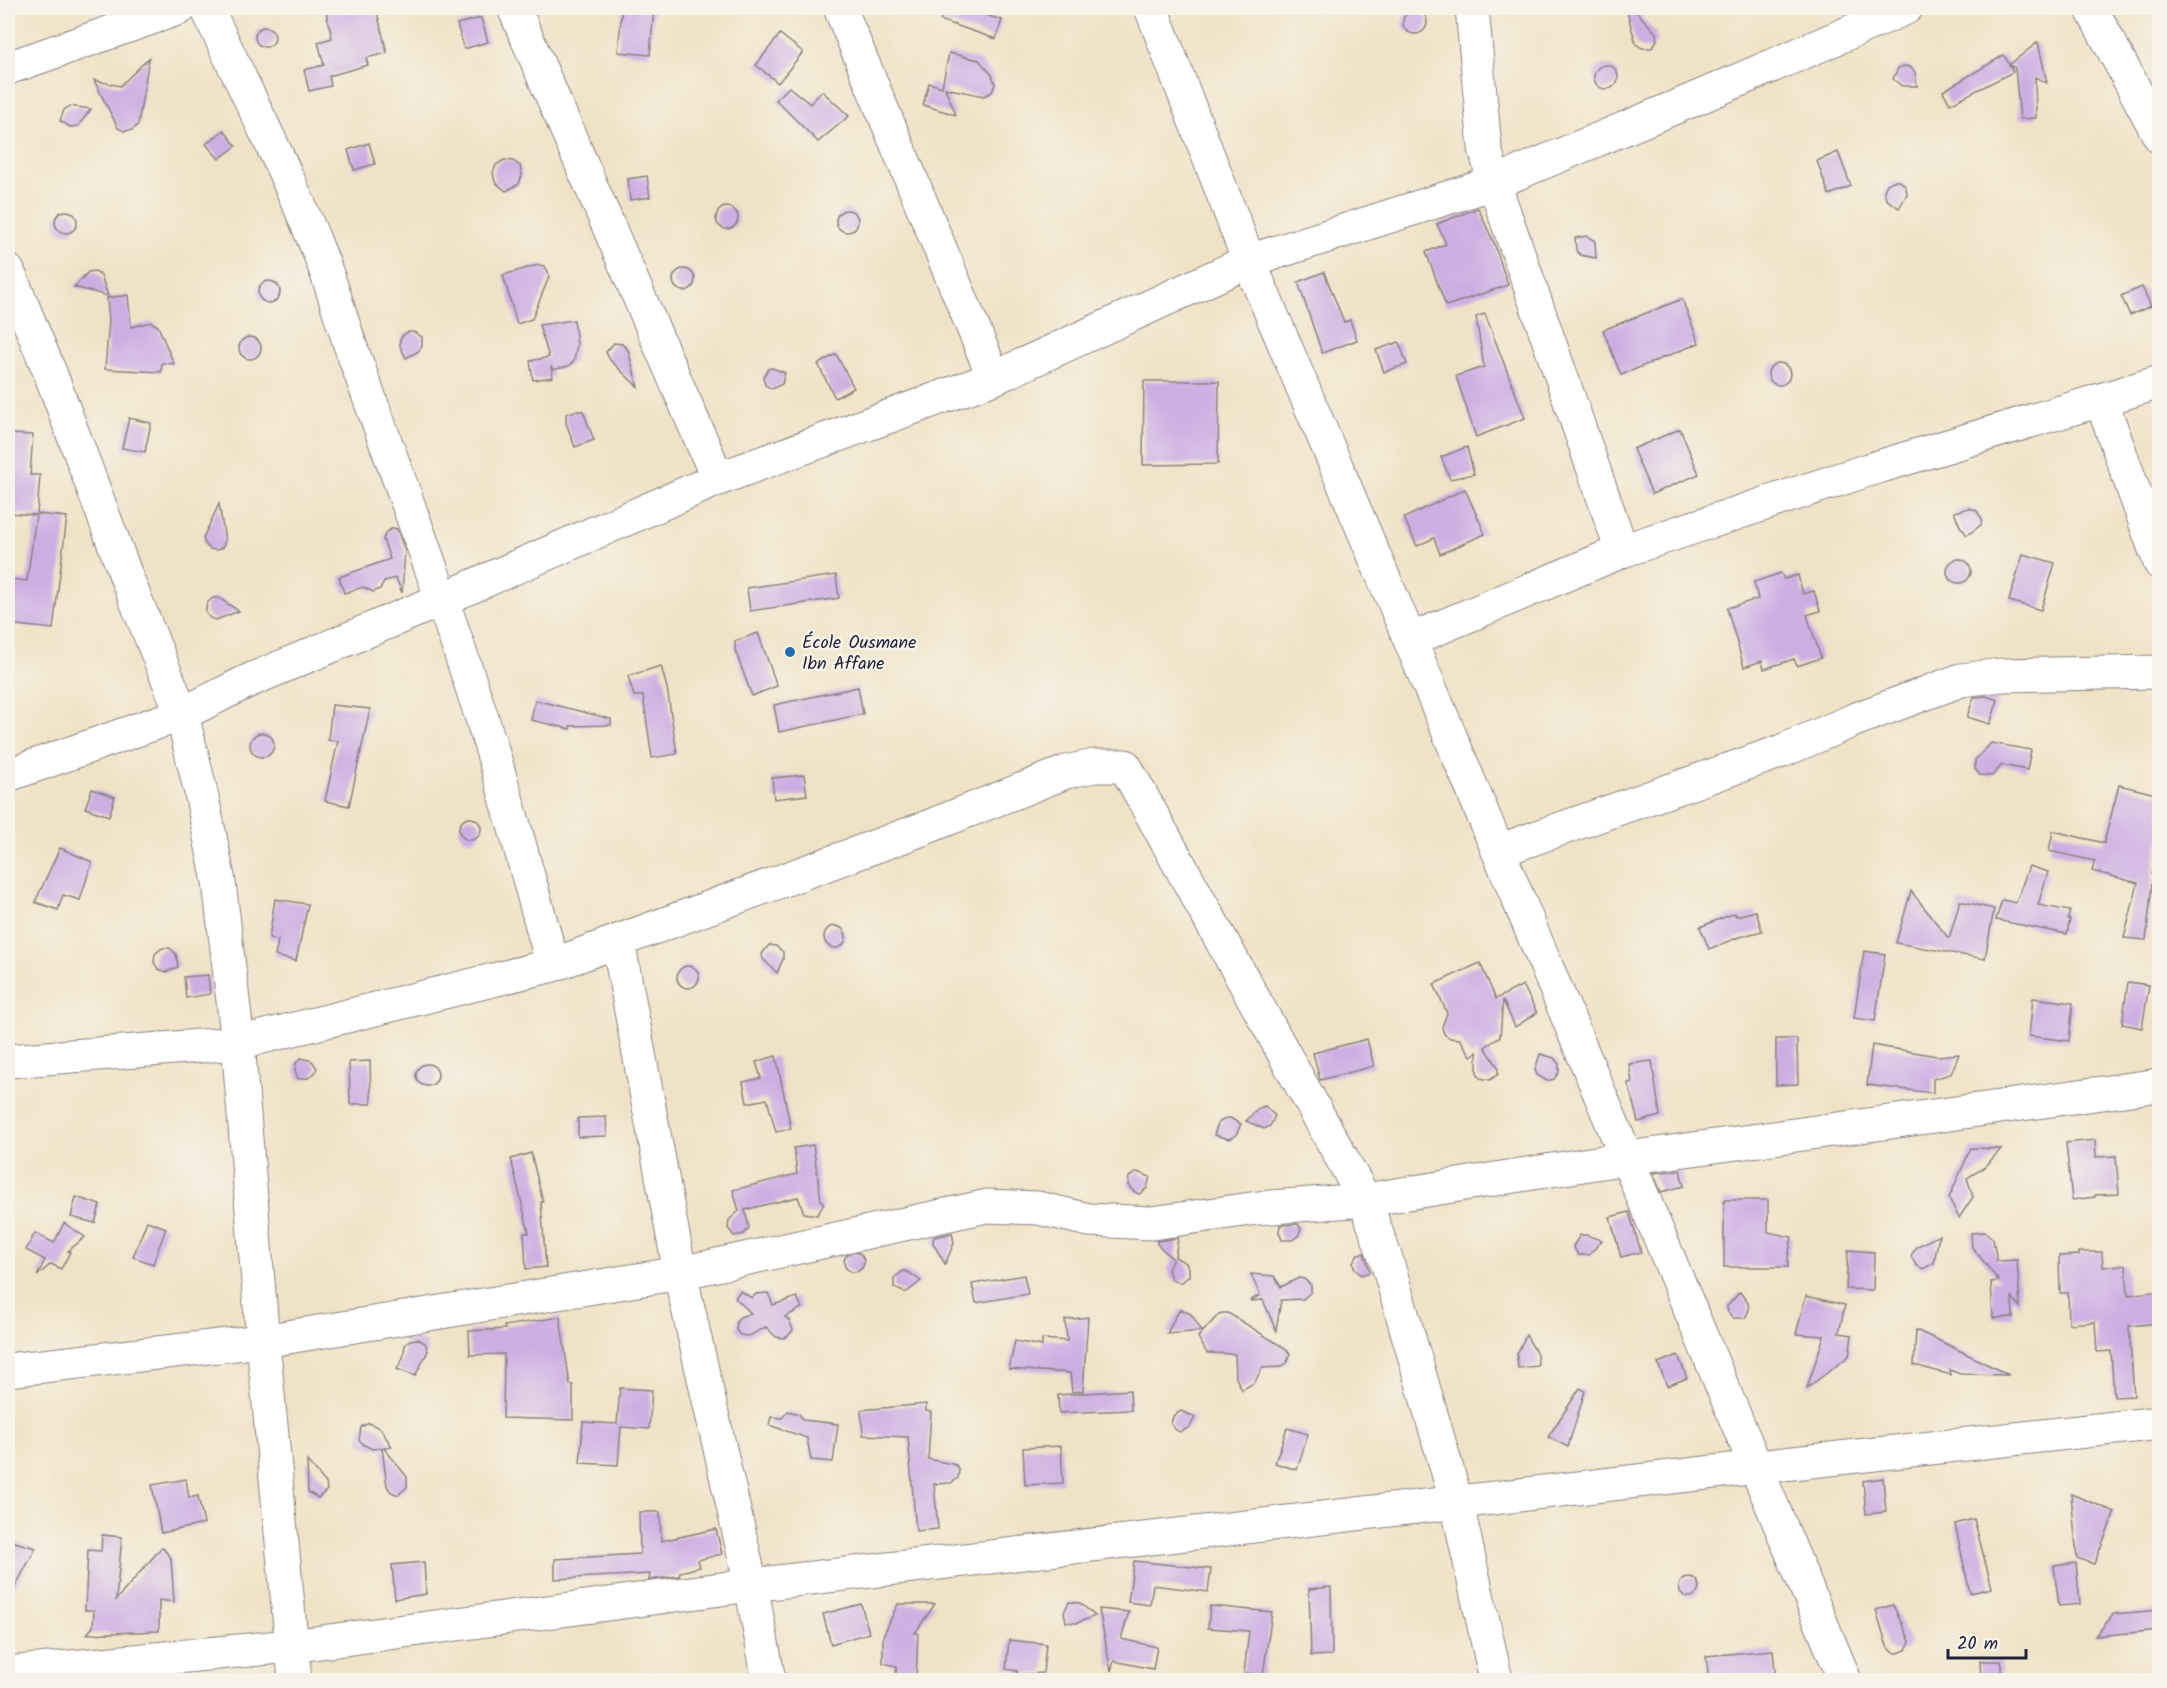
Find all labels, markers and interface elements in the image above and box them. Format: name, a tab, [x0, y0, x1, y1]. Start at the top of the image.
place label: École Ousmane Ibn Affane	[802, 629, 916, 679]
marker: École Ousmane Ibn Affane	[783, 645, 797, 659]
scale bar	[1948, 1622, 2026, 1660]
text: 20 m	[1957, 1630, 1998, 1659]

